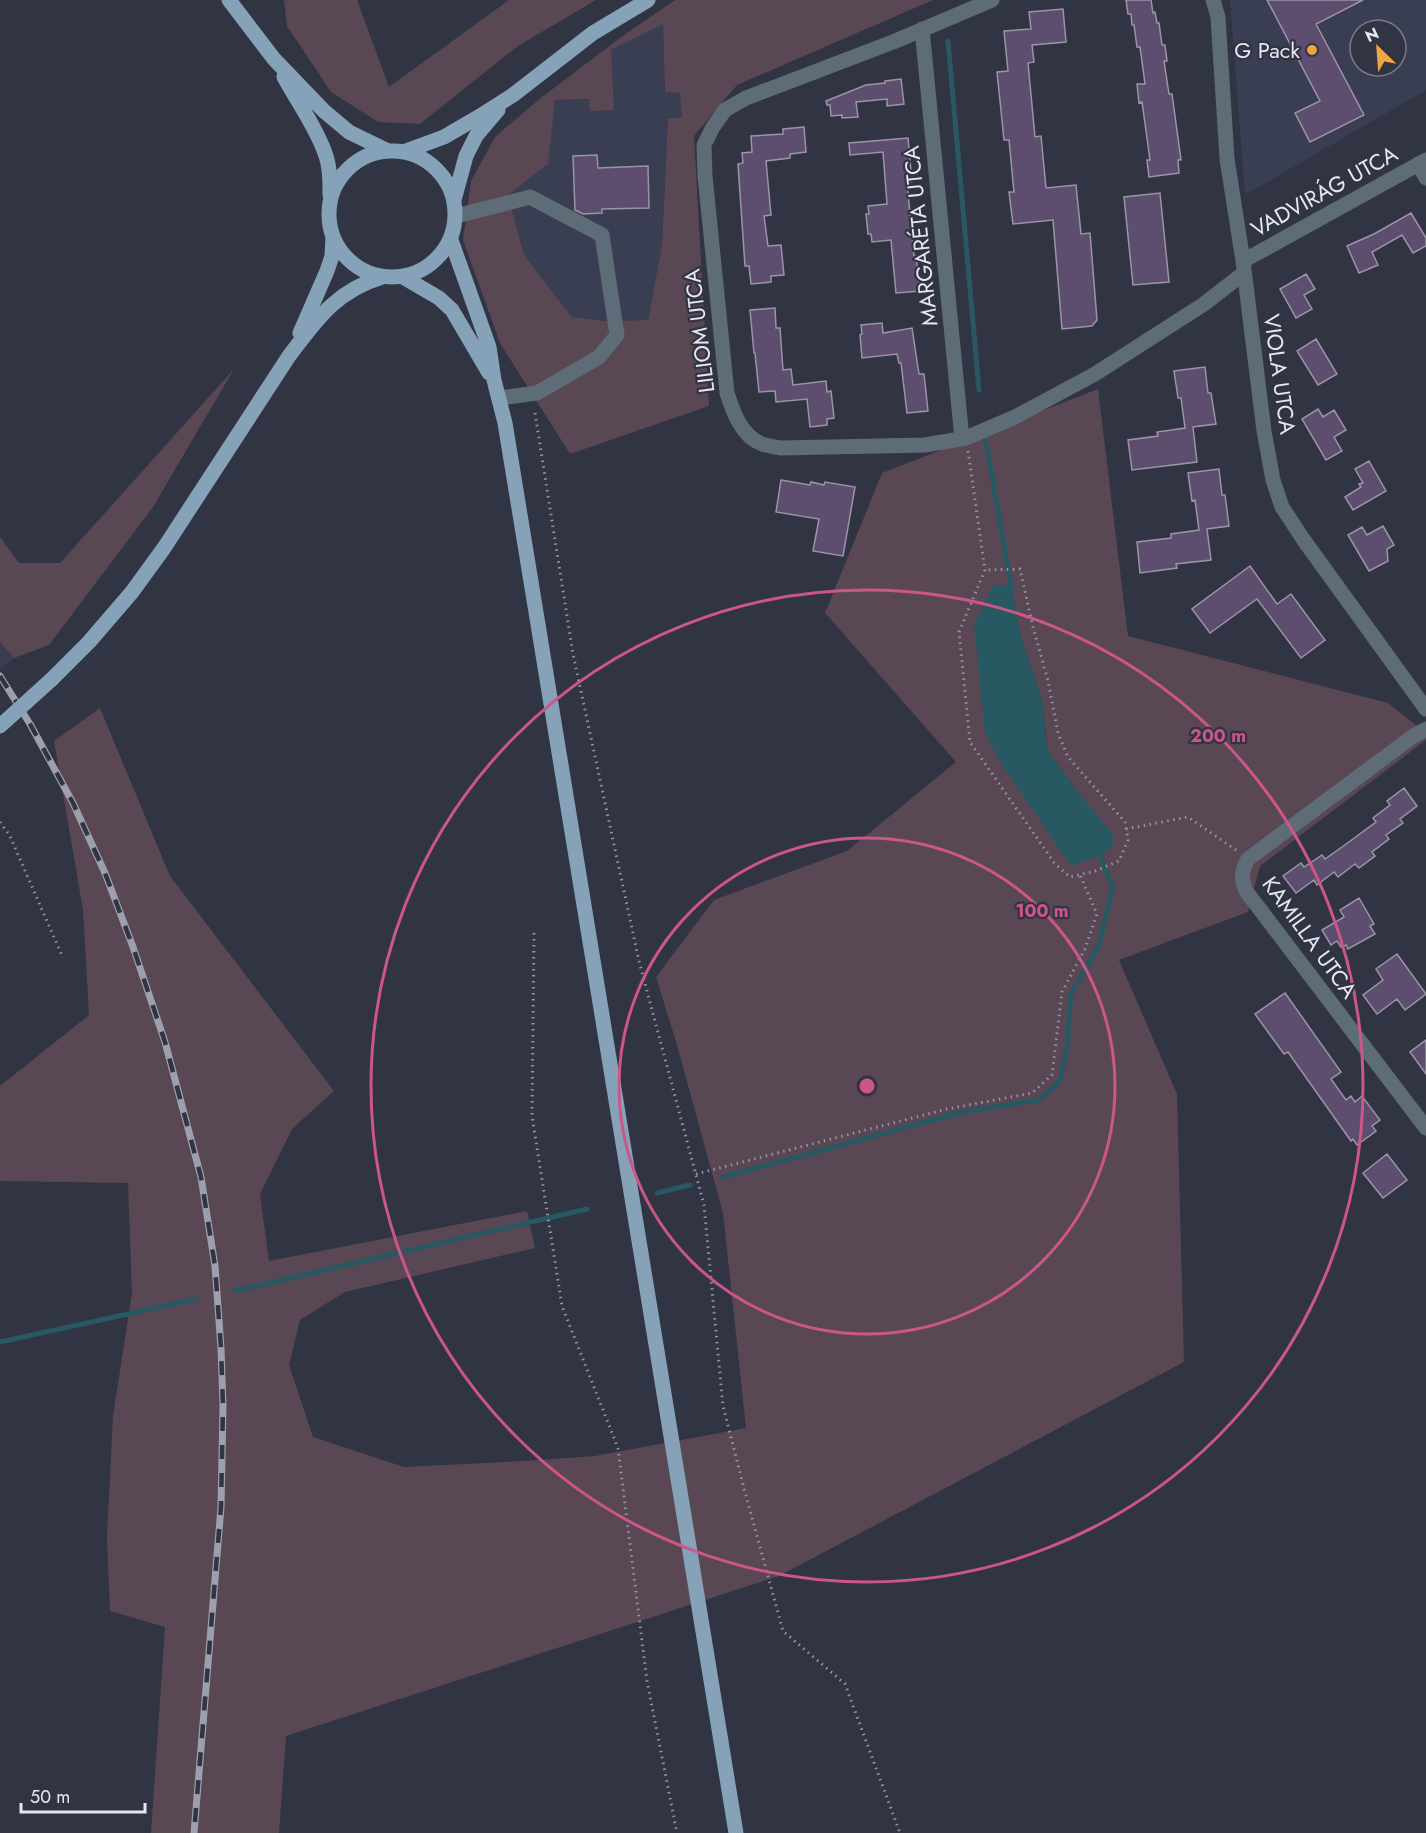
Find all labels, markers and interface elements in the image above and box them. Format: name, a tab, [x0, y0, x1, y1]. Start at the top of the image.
north arrow	[1348, 18, 1408, 78]
text: N	[1361, 22, 1382, 48]
place label: G Pack	[1234, 34, 1300, 66]
marker: G Pack	[1305, 43, 1319, 57]
street label: VADVIRÁG UTCA	[1245, 137, 1403, 245]
street label: MARGARÉTA UTCA	[895, 144, 945, 328]
street label: LILIOM UTCA	[675, 267, 722, 395]
street label: VIOLA UTCA	[1256, 312, 1304, 437]
text: 200 m	[1190, 723, 1246, 749]
street label: KAMILLA UTCA	[1255, 869, 1366, 1005]
text: 100 m	[1015, 898, 1069, 924]
centre of rings	[857, 1076, 877, 1096]
scale bar	[21, 1776, 146, 1814]
text: 50 m	[30, 1784, 70, 1810]

